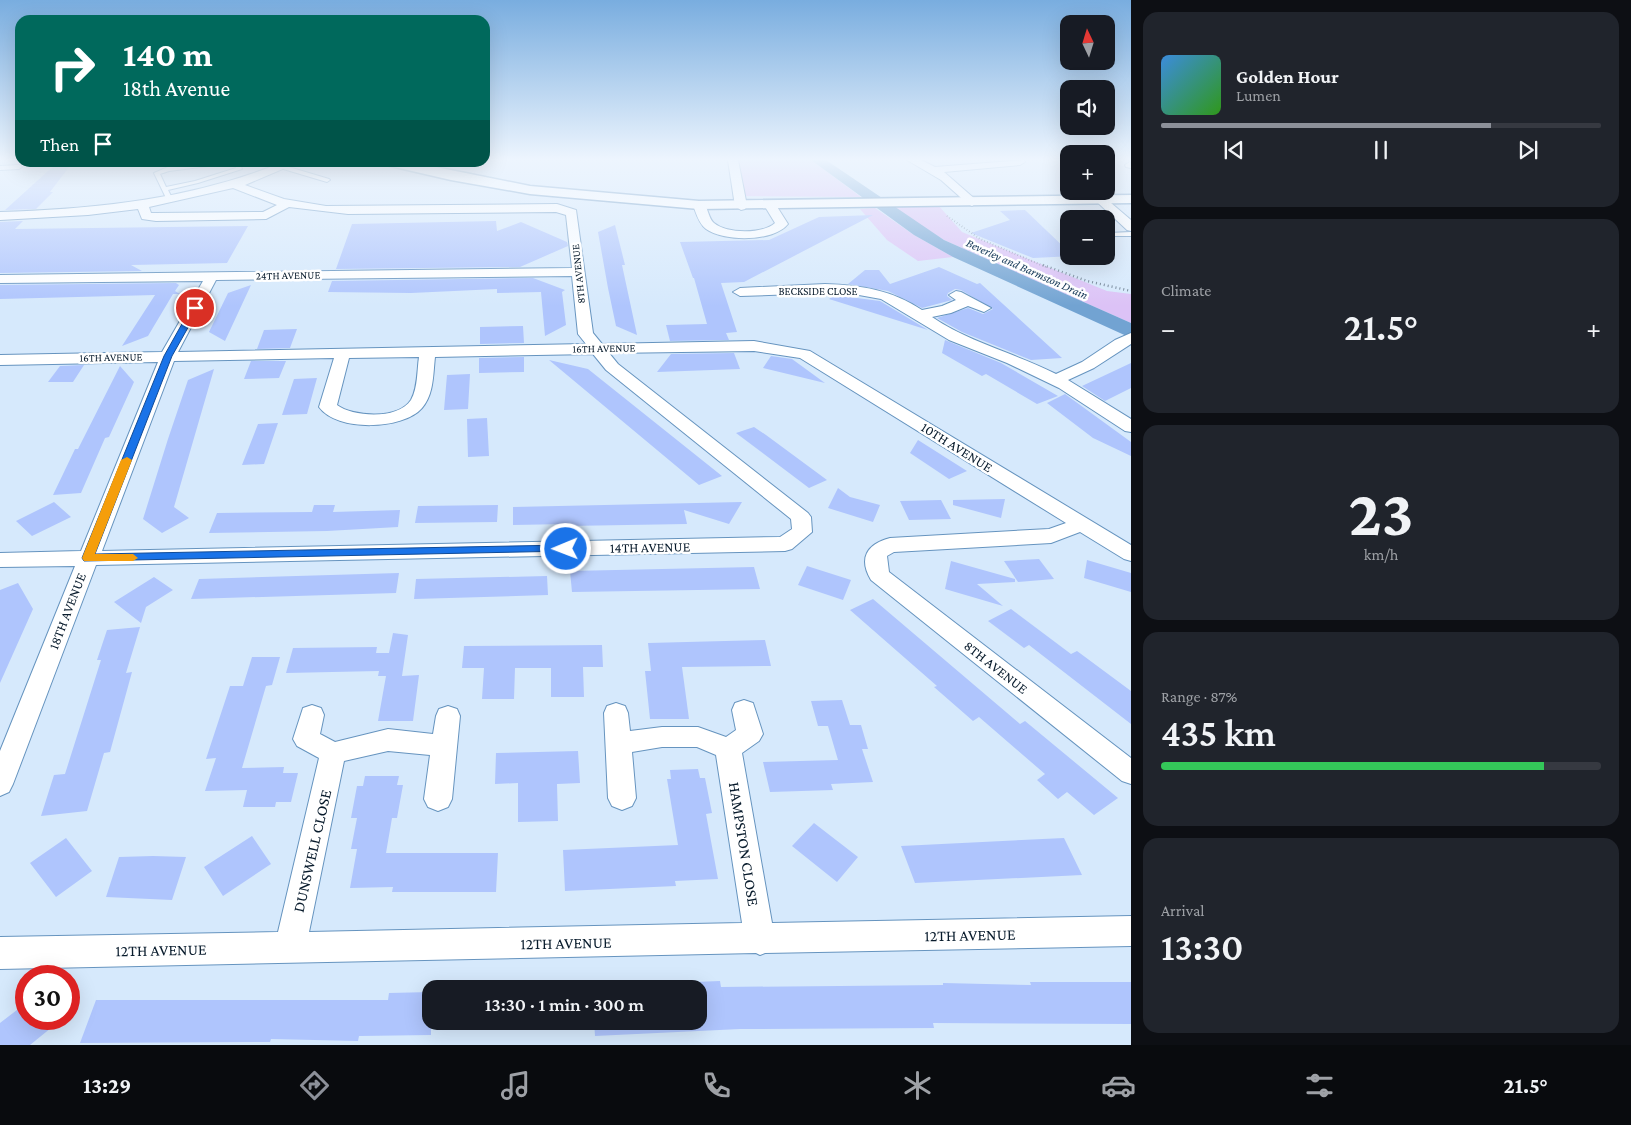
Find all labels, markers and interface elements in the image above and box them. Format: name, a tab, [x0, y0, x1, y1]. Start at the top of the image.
north arrow	[1060, 15, 1115, 70]
map controls	[1060, 15, 1115, 265]
icon: right	[40, 35, 105, 100]
text: 140 m	[123, 35, 213, 74]
text: Golden Hour	[1236, 66, 1339, 87]
text: 18th Avenue	[123, 76, 230, 101]
button: sound	[1060, 80, 1115, 135]
text: Lumen	[1236, 87, 1281, 104]
icon: arrive	[89, 130, 117, 158]
text: Then	[40, 134, 79, 155]
icon: previous	[1220, 136, 1248, 164]
icon: pause	[1367, 136, 1395, 164]
icon: next	[1514, 136, 1542, 164]
button: +	[1060, 145, 1115, 200]
button: −	[1060, 210, 1115, 265]
water label: Beverley and Barmston Drain	[964, 236, 1090, 302]
street label: 8TH AVENUE	[569, 244, 587, 304]
street label: 24TH AVENUE	[256, 268, 320, 282]
text: Climate	[1161, 282, 1211, 299]
street label: BECKSIDE CLOSE	[779, 285, 857, 297]
pin	[174, 287, 216, 329]
icon: arrive	[181, 294, 209, 322]
text: 21.5°	[1344, 306, 1418, 348]
text: −	[1161, 313, 1176, 344]
text: +	[1586, 313, 1601, 344]
street label: 16TH AVENUE	[572, 341, 636, 355]
street label: 16TH AVENUE	[79, 350, 143, 364]
street label: 10TH AVENUE	[918, 419, 996, 475]
text: 23	[1349, 477, 1413, 549]
position arrow	[539, 522, 591, 574]
street label: 14TH AVENUE	[610, 538, 691, 556]
text: km/h	[1364, 546, 1398, 563]
street label: 18TH AVENUE	[45, 570, 89, 652]
street label: 8TH AVENUE	[961, 637, 1031, 697]
text: Range · 87%	[1161, 688, 1237, 705]
text: 435 km	[1161, 712, 1276, 754]
street label: HAMPSTON CLOSE	[726, 781, 762, 908]
street label: DUNSWELL CLOSE	[290, 788, 334, 914]
text: Arrival	[1161, 902, 1205, 919]
street label: 12TH AVENUE	[924, 926, 1016, 944]
text: 13:30	[1161, 926, 1244, 968]
street label: 12TH AVENUE	[520, 934, 612, 952]
street label: 12TH AVENUE	[115, 941, 207, 959]
speed limit sign: 30	[15, 965, 80, 1030]
text: 13:30 · 1 min · 300 m	[485, 994, 644, 1015]
icon: directions	[297, 1068, 332, 1103]
icon: music	[498, 1068, 533, 1103]
icon: phone	[699, 1068, 734, 1103]
icon: climate	[900, 1068, 935, 1103]
icon: car	[1101, 1068, 1136, 1103]
icon: filters	[1302, 1068, 1337, 1103]
text: 13:29	[83, 1073, 131, 1098]
text: 21.5°	[1503, 1073, 1548, 1098]

